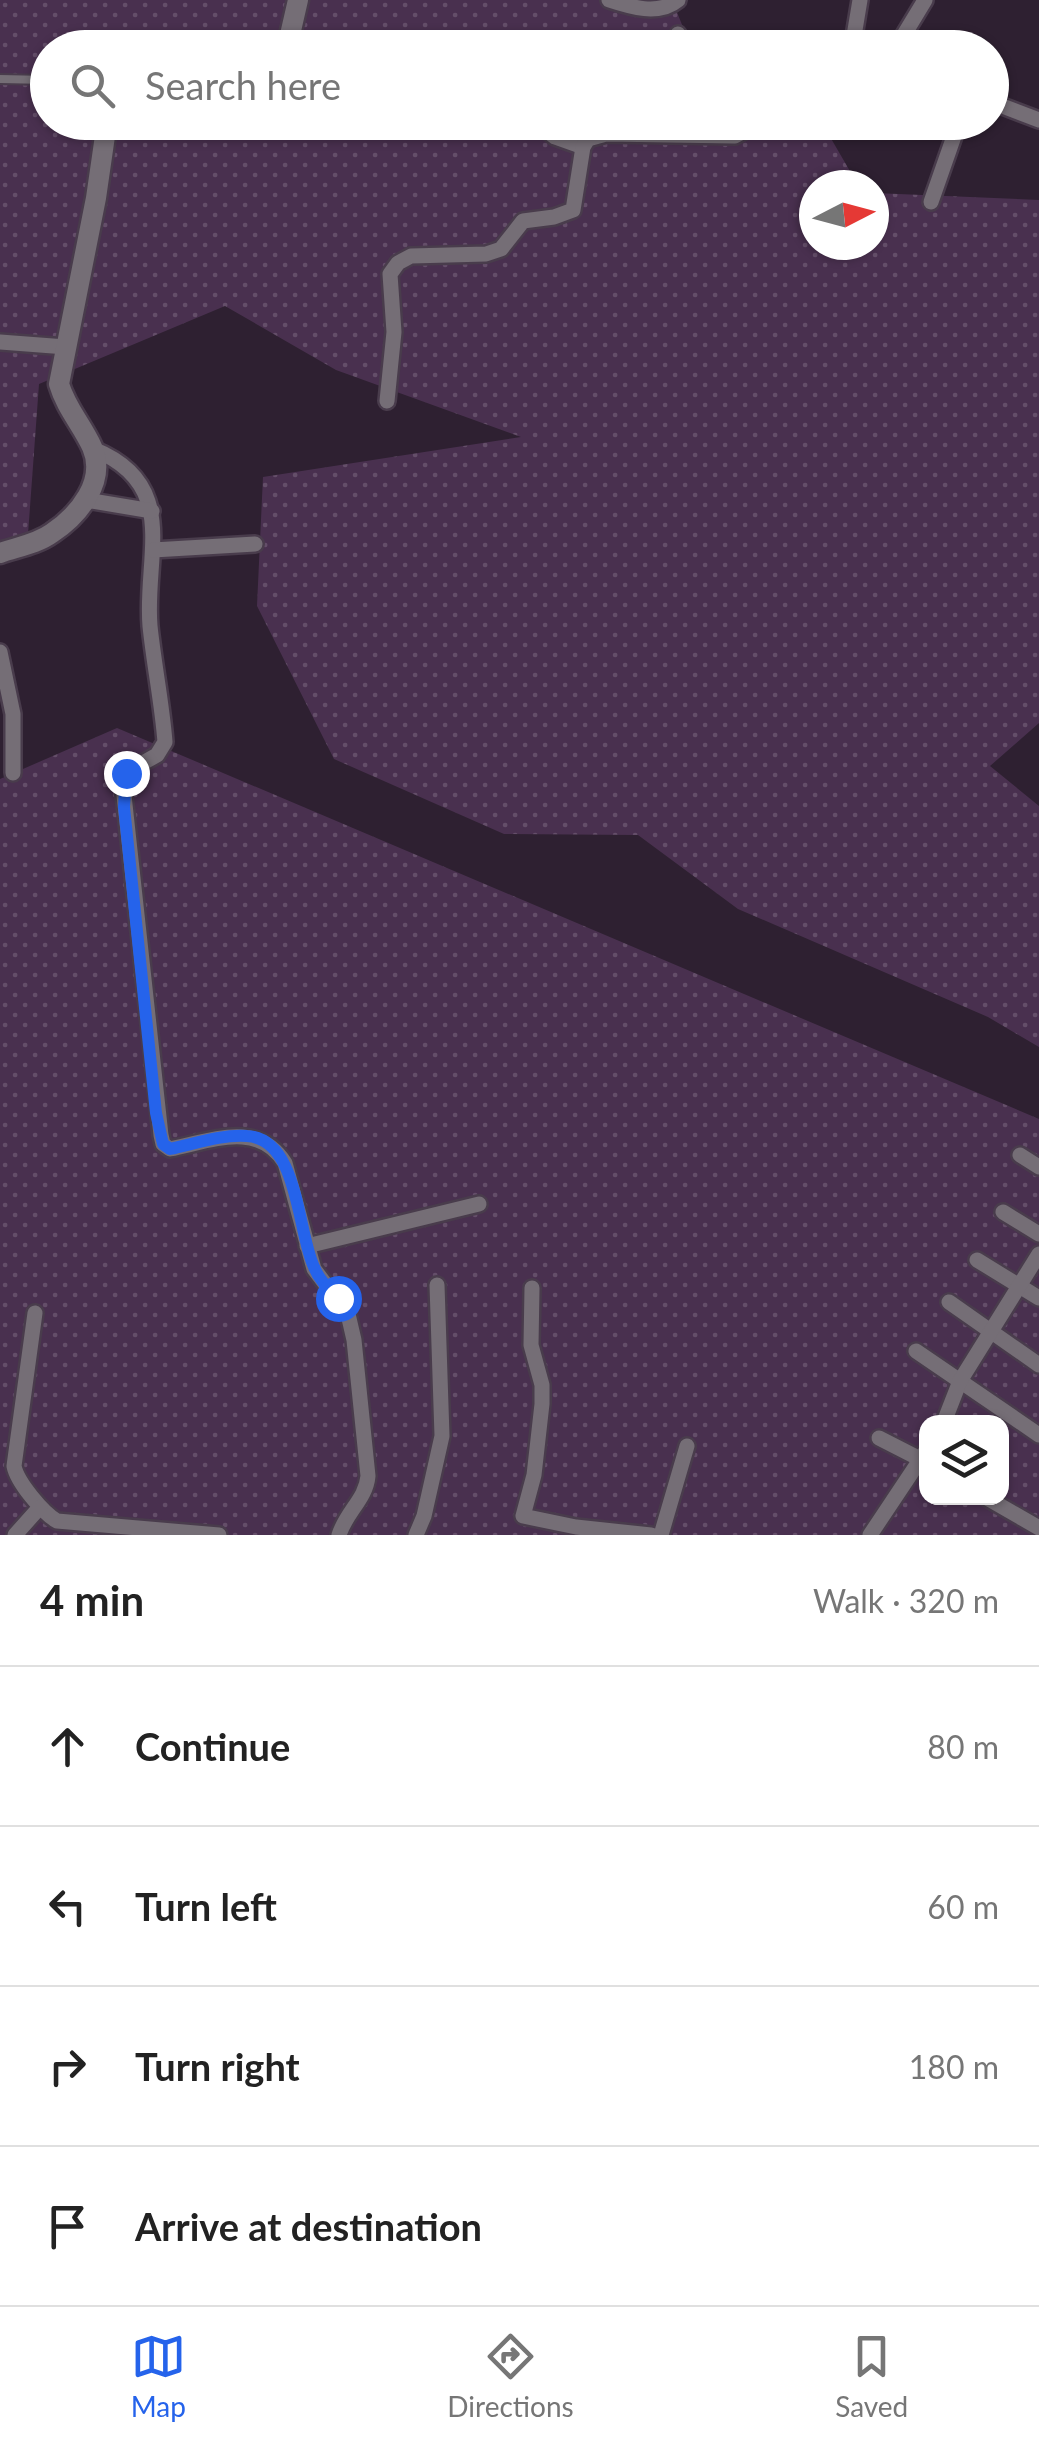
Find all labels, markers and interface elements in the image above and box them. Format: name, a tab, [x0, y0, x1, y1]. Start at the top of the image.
search box	[30, 30, 1009, 140]
icon: search	[65, 58, 120, 113]
text: Search here	[145, 62, 341, 108]
north arrow	[799, 170, 889, 260]
route end	[104, 751, 150, 797]
route start	[316, 1276, 362, 1322]
map controls	[919, 1415, 1009, 1505]
button: layers	[919, 1415, 1009, 1505]
text: 4 min	[40, 1575, 144, 1625]
text: Walk · 320 m	[813, 1581, 999, 1620]
icon: ahead	[40, 1719, 95, 1774]
text: Continue	[135, 1723, 290, 1769]
text: 80 m	[927, 1727, 999, 1766]
icon: left	[40, 1879, 95, 1934]
text: Turn left	[135, 1883, 277, 1929]
text: 60 m	[927, 1887, 999, 1926]
icon: right	[40, 2039, 95, 2094]
text: Turn right	[135, 2043, 300, 2089]
text: 180 m	[909, 2047, 999, 2086]
icon: arrive	[40, 2199, 95, 2254]
text: Arrive at destination	[135, 2203, 482, 2249]
tab: Map	[131, 2329, 186, 2423]
tab: Directions	[447, 2329, 574, 2423]
tab: Saved	[835, 2329, 908, 2423]

